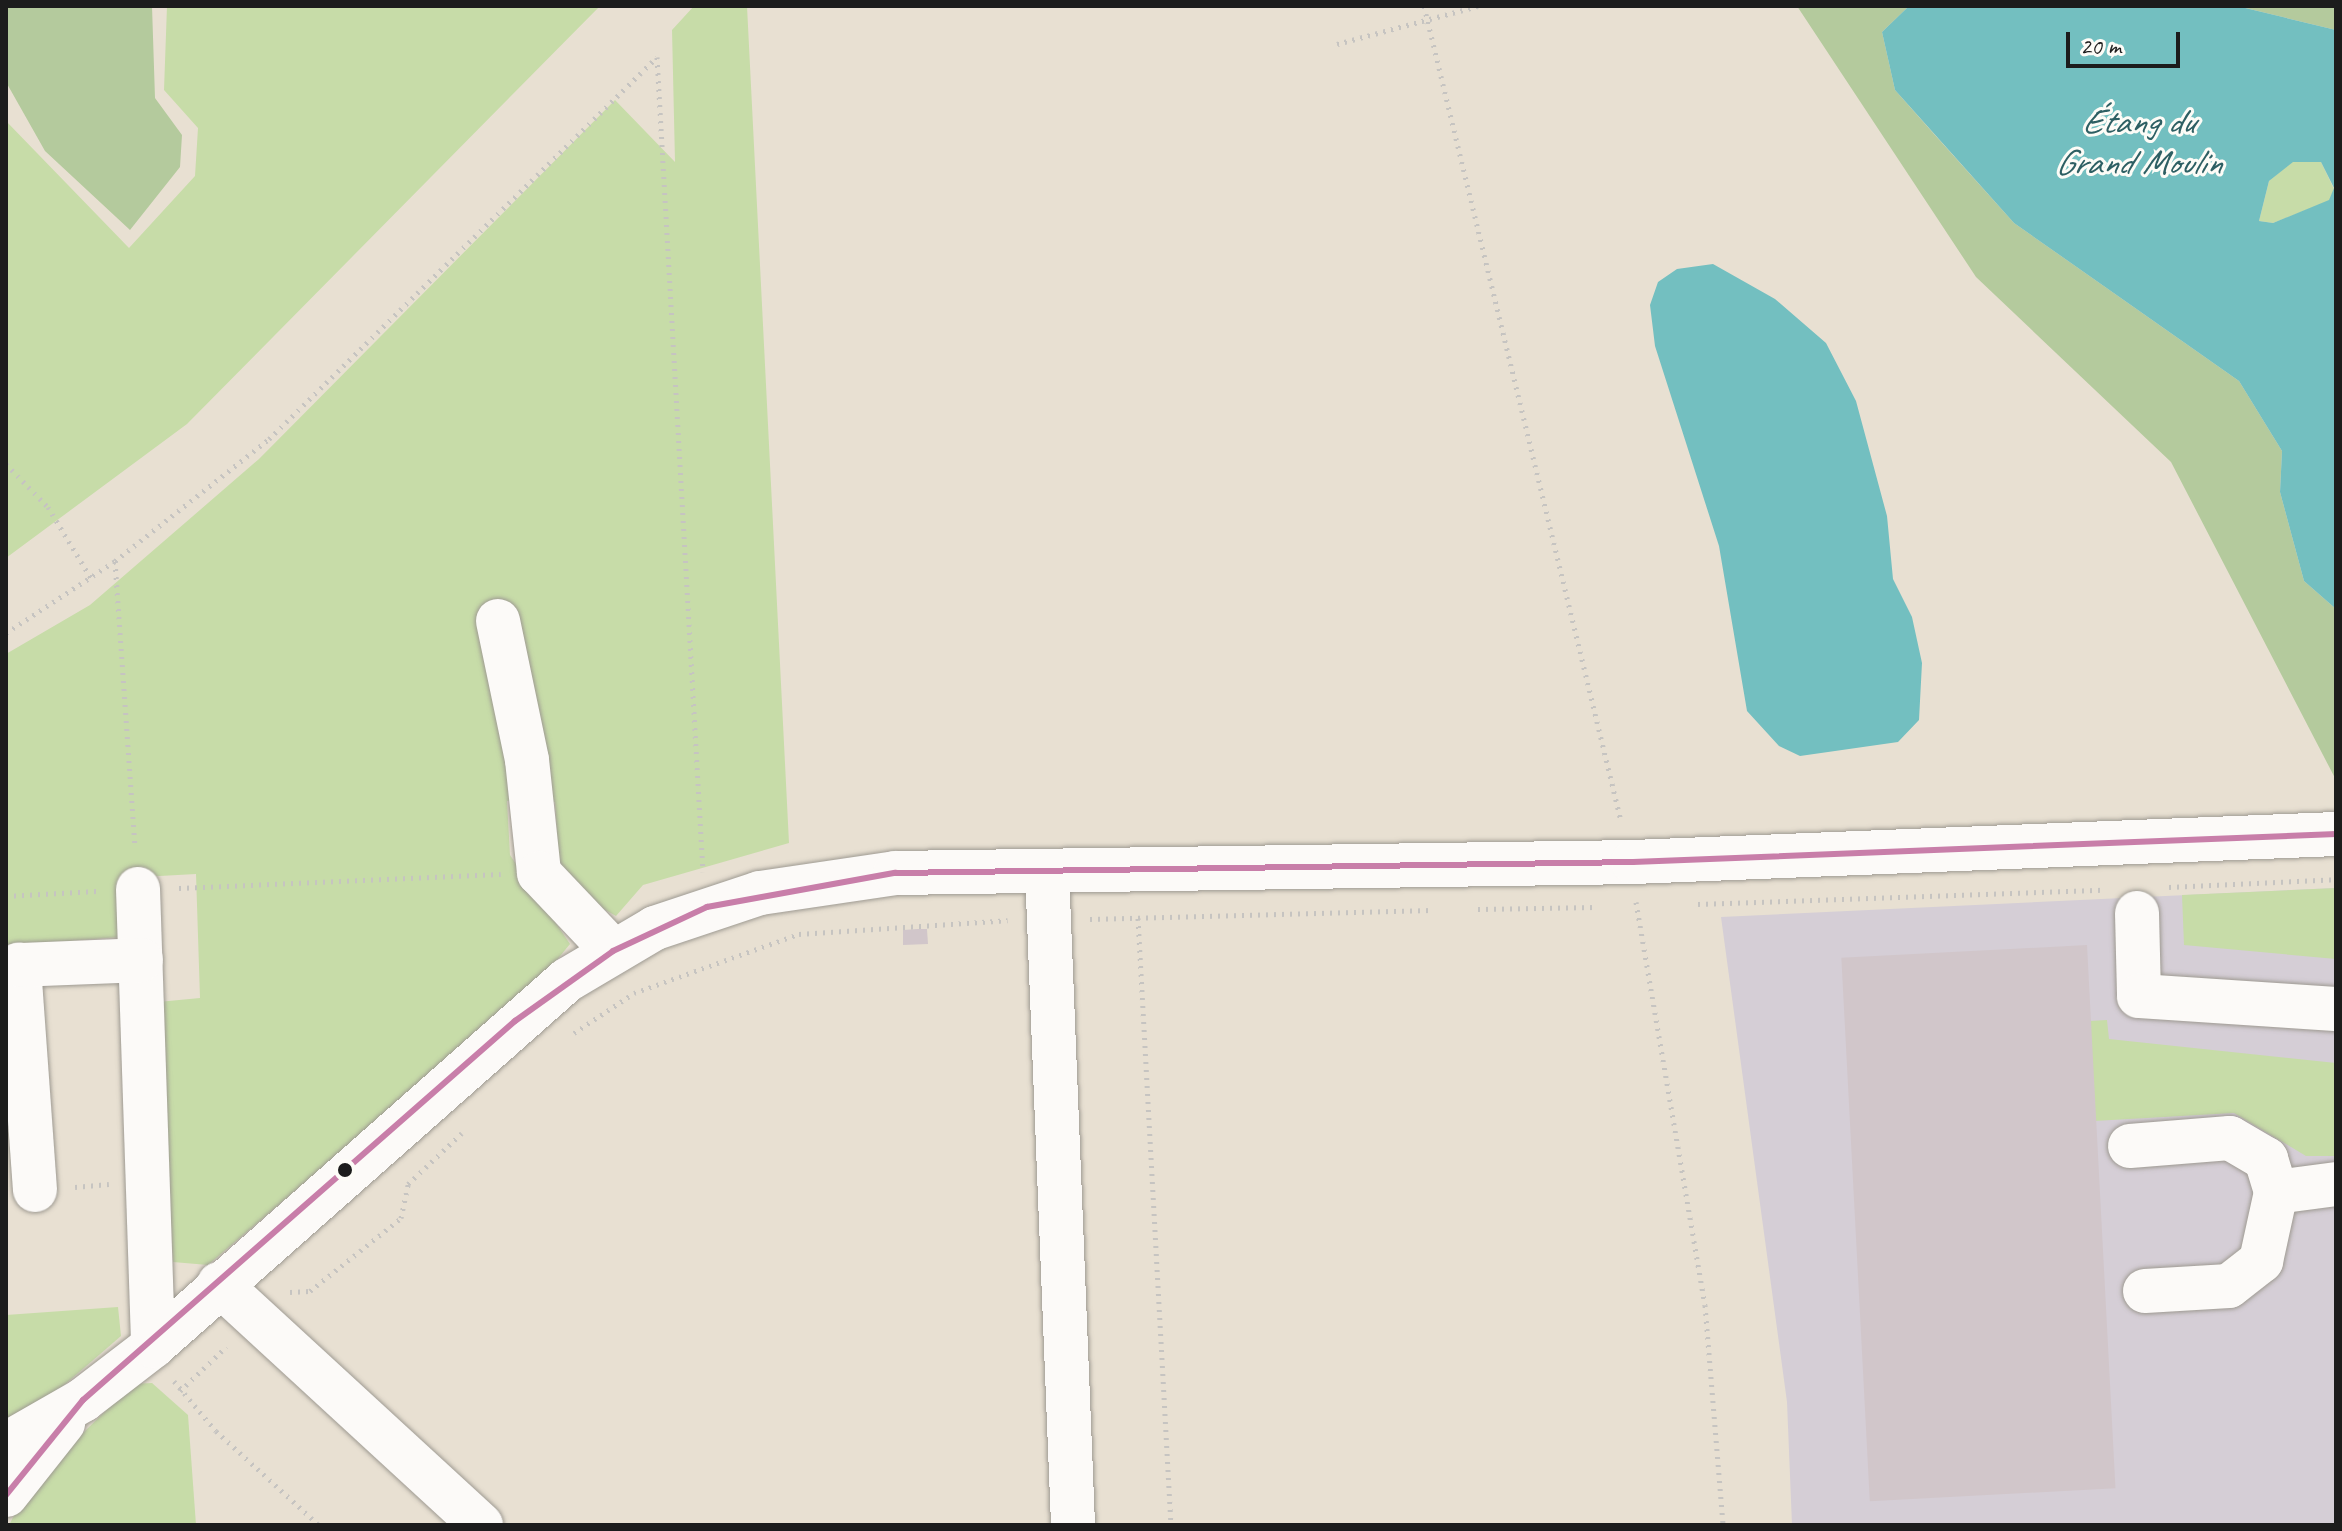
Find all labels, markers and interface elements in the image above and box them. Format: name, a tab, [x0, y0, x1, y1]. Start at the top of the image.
scale bar	[2070, 16, 2184, 66]
text: 20 m	[2080, 31, 2121, 61]
water label: Étang du Grand Moulin	[2055, 99, 2221, 184]
unlabelled marker	[337, 1162, 353, 1178]

